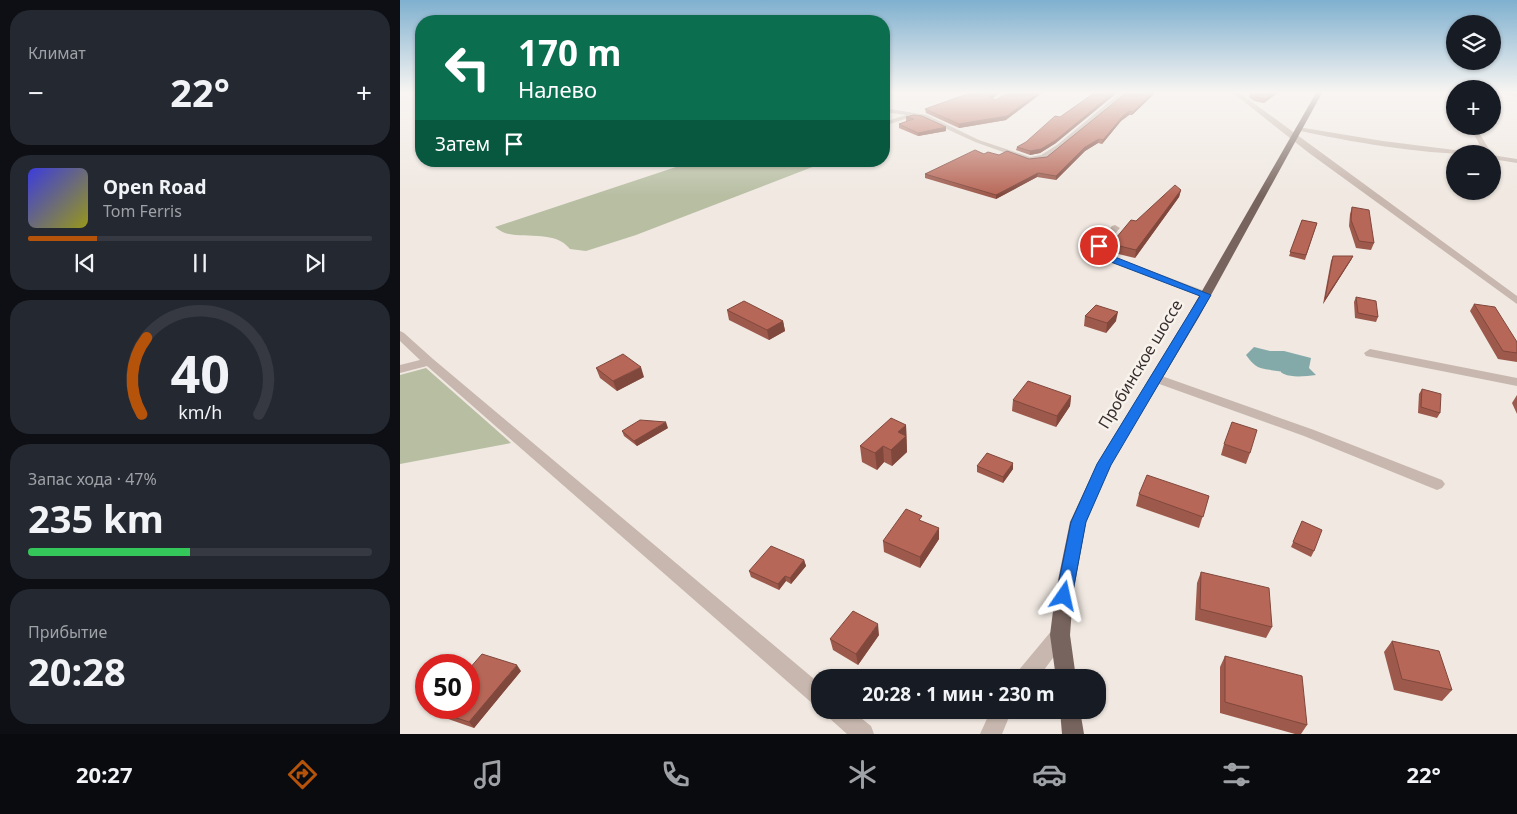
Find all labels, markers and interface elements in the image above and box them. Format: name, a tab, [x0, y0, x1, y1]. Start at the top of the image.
map controls	[1446, 15, 1501, 200]
button: layers	[1446, 15, 1501, 70]
text: 170 m	[518, 29, 621, 76]
icon: left	[435, 35, 500, 100]
text: Климат	[28, 42, 86, 64]
text: 22°	[170, 66, 230, 118]
text: −	[28, 73, 44, 111]
text: +	[356, 73, 372, 111]
text: Налево	[518, 74, 597, 104]
button: +	[1446, 80, 1501, 135]
icon: arrive	[500, 130, 528, 158]
text: Затем	[435, 131, 490, 157]
button: −	[1446, 145, 1501, 200]
text: Open Road	[103, 174, 206, 200]
text: Tom Ferris	[103, 200, 182, 222]
pin	[1078, 225, 1120, 267]
icon: arrive	[1085, 232, 1113, 260]
icon: previous	[71, 249, 99, 277]
icon: pause	[186, 249, 214, 277]
icon: next	[301, 249, 329, 277]
street label: Пробинское шоссе	[1093, 295, 1187, 433]
text: 40	[170, 337, 230, 408]
text: km/h	[178, 400, 222, 424]
text: Запас хода · 47%	[28, 468, 157, 490]
text: 235 km	[28, 492, 164, 544]
position arrow	[1037, 569, 1089, 621]
text: Прибытие	[28, 621, 107, 643]
text: 20:28	[28, 645, 126, 697]
speed limit sign: 50	[415, 654, 480, 719]
text: 20:28 · 1 мин · 230 m	[862, 681, 1055, 707]
icon: directions	[285, 757, 320, 792]
icon: music	[471, 757, 506, 792]
icon: phone	[658, 757, 693, 792]
icon: climate	[845, 757, 880, 792]
icon: car	[1032, 757, 1067, 792]
icon: filters	[1219, 757, 1254, 792]
text: 20:27	[76, 759, 133, 789]
text: 22°	[1406, 759, 1441, 789]

